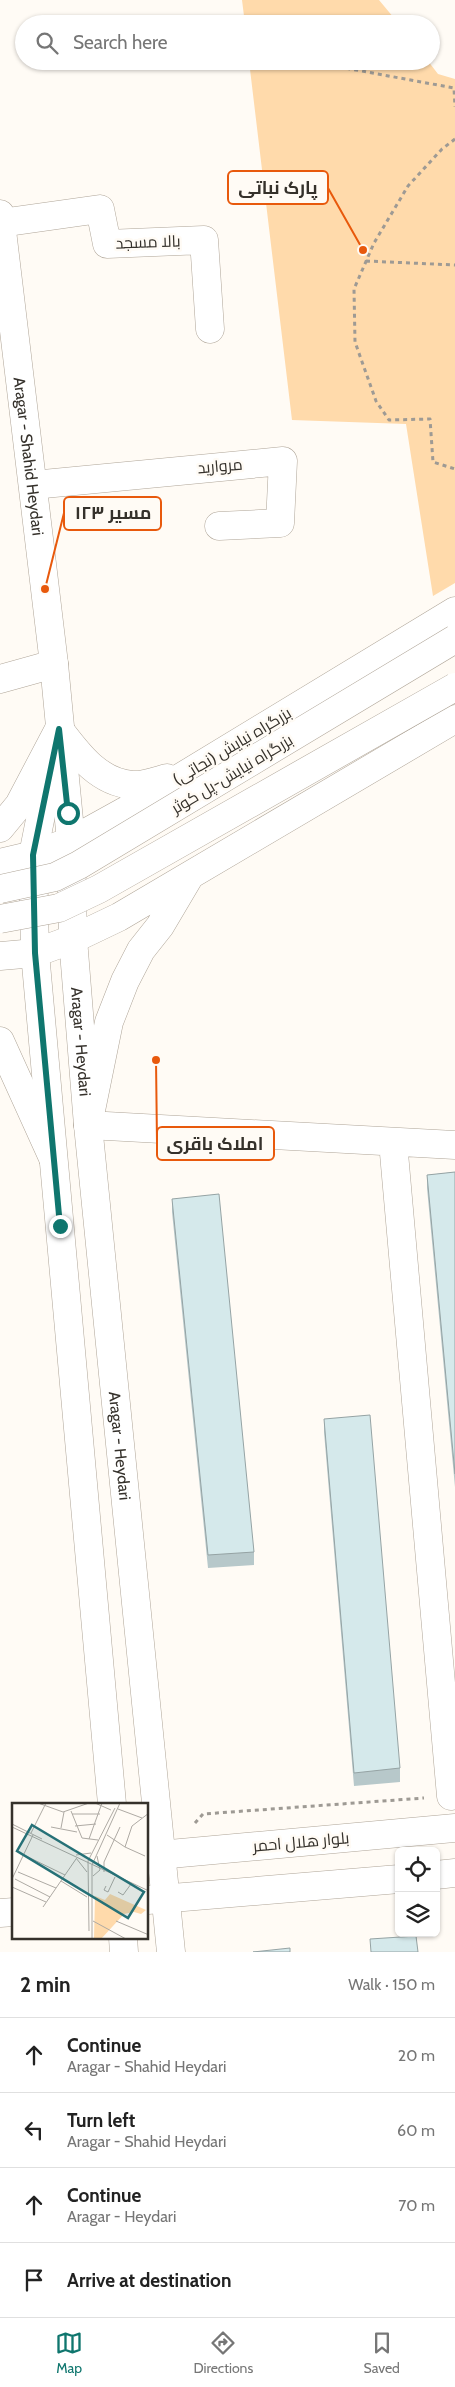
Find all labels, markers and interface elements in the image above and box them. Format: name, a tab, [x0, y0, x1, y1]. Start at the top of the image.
search box	[15, 15, 440, 70]
icon: search	[33, 29, 61, 57]
text: Search here	[73, 31, 167, 54]
callout: پارک نباتی	[228, 171, 328, 204]
text: پارک نباتی	[238, 177, 318, 200]
street label: بالا مسجد	[115, 231, 181, 253]
street label: Aragar - Shahid Heydari	[10, 376, 48, 537]
street label: مروارید	[197, 455, 243, 477]
callout: مسیر ۱۲۳	[64, 497, 161, 530]
text: مسیر ۱۲۳	[75, 502, 151, 524]
street label: بزرگراه نیایش (نجاتی)	[169, 703, 295, 790]
street label: بزرگراه نیایش-پل کوثر	[167, 730, 297, 820]
route start	[57, 802, 80, 825]
street label: Aragar - Heydari	[67, 986, 95, 1097]
callout: املاک باقری	[157, 1127, 274, 1160]
text: املاک باقری	[167, 1133, 263, 1155]
route end	[49, 1215, 72, 1238]
street label: Aragar - Heydari	[105, 1390, 135, 1501]
inset map	[12, 1803, 149, 1940]
street label: بلوار هلال احمر	[251, 1828, 350, 1857]
map controls	[395, 1847, 440, 1937]
button: locate	[395, 1847, 440, 1892]
button: layers	[395, 1892, 440, 1937]
text: 2 min	[20, 1972, 71, 1997]
text: Walk · 150 m	[348, 1975, 435, 1994]
text: Continue	[67, 2034, 141, 2057]
icon: ahead	[20, 2041, 48, 2069]
text: 20 m	[398, 2046, 435, 2065]
text: Aragar - Shahid Heydari	[67, 2057, 226, 2076]
text: Turn left	[67, 2109, 135, 2132]
icon: left	[20, 2116, 48, 2144]
text: 60 m	[397, 2121, 435, 2140]
text: Aragar - Shahid Heydari	[67, 2132, 226, 2151]
text: Continue	[67, 2184, 141, 2207]
icon: ahead	[20, 2191, 48, 2219]
text: 70 m	[398, 2196, 435, 2215]
text: Aragar - Heydari	[67, 2207, 176, 2226]
icon: arrive	[20, 2266, 48, 2294]
text: Arrive at destination	[67, 2269, 231, 2292]
tab: Map	[55, 2329, 83, 2377]
tab: Directions	[193, 2329, 253, 2377]
tab: Saved	[363, 2329, 400, 2377]

